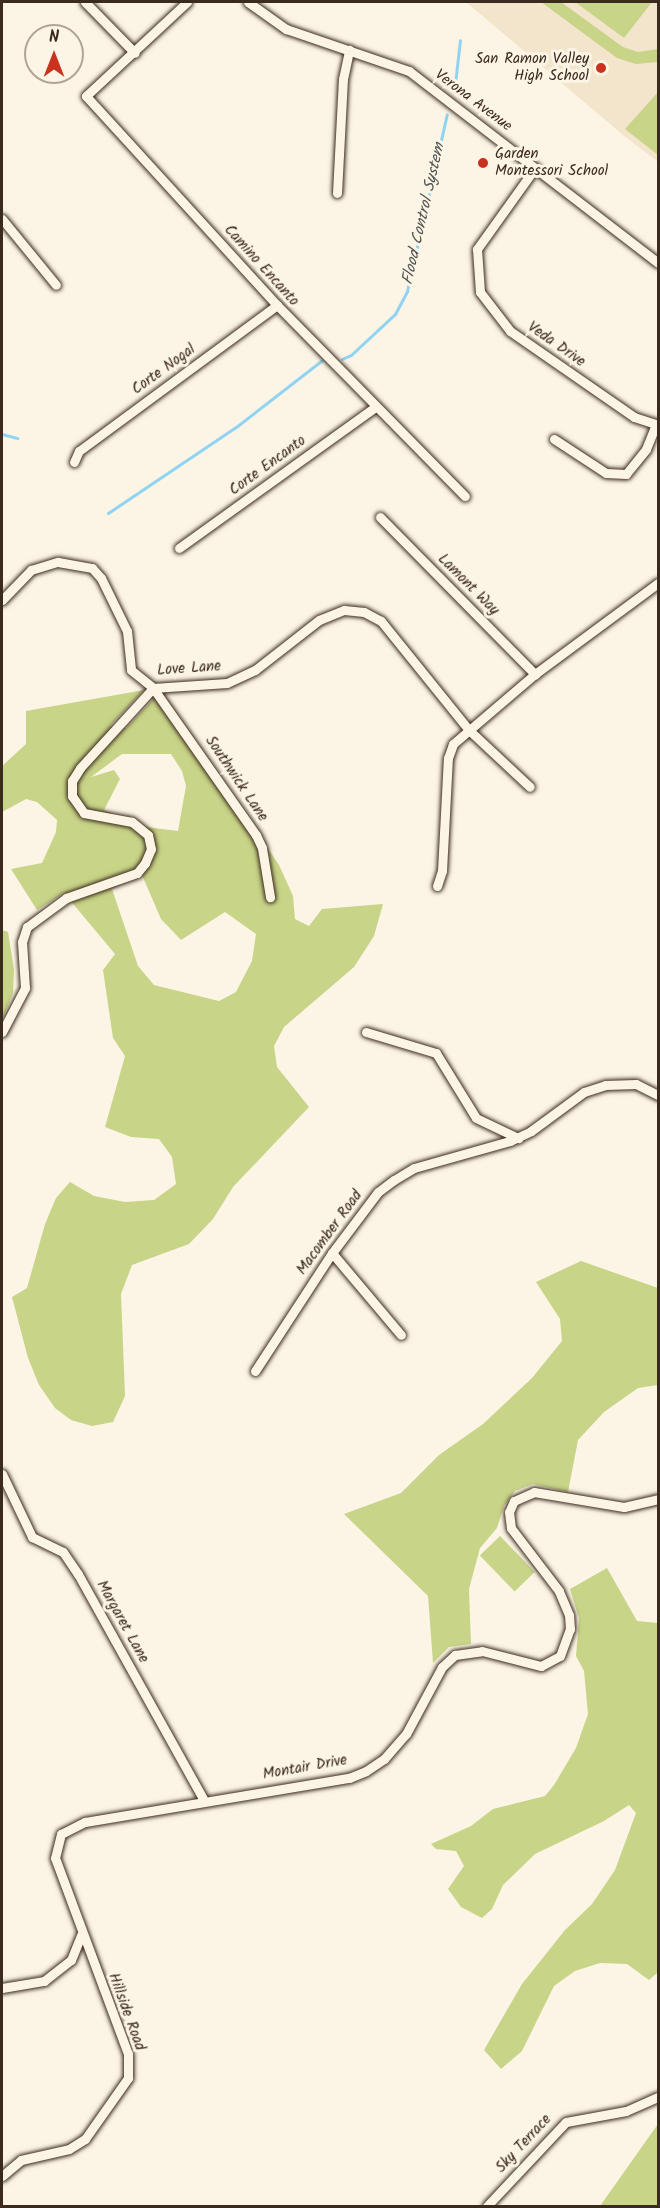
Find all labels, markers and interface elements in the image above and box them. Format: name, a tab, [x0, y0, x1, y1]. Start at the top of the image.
north arrow	[24, 24, 84, 84]
text: N	[49, 25, 59, 50]
place label: San Ramon Valley High School	[475, 50, 589, 85]
marker: San Ramon Valley High School	[594, 61, 608, 75]
street label: Verona Avenue	[431, 66, 515, 136]
water label: Flood Control System	[398, 141, 450, 287]
place label: Garden Montessori School	[495, 145, 608, 180]
marker: Garden Montessori School	[476, 156, 490, 170]
street label: Camino Encanto	[220, 222, 302, 310]
street label: Veda Drive	[524, 319, 588, 371]
street label: Corte Nogal	[129, 341, 199, 399]
street label: Corte Encanto	[226, 432, 310, 500]
street label: Lamont Way	[434, 551, 502, 619]
street label: Love Lane	[156, 658, 222, 680]
street label: Southwick Lane	[201, 733, 271, 825]
street label: Macomber Road	[293, 1187, 367, 1279]
street label: Margaret Lane	[92, 1578, 152, 1666]
street label: Montair Drive	[261, 1752, 349, 1784]
street label: Hillside Road	[104, 1971, 148, 2053]
street label: Sky Terrace	[492, 2111, 556, 2177]

